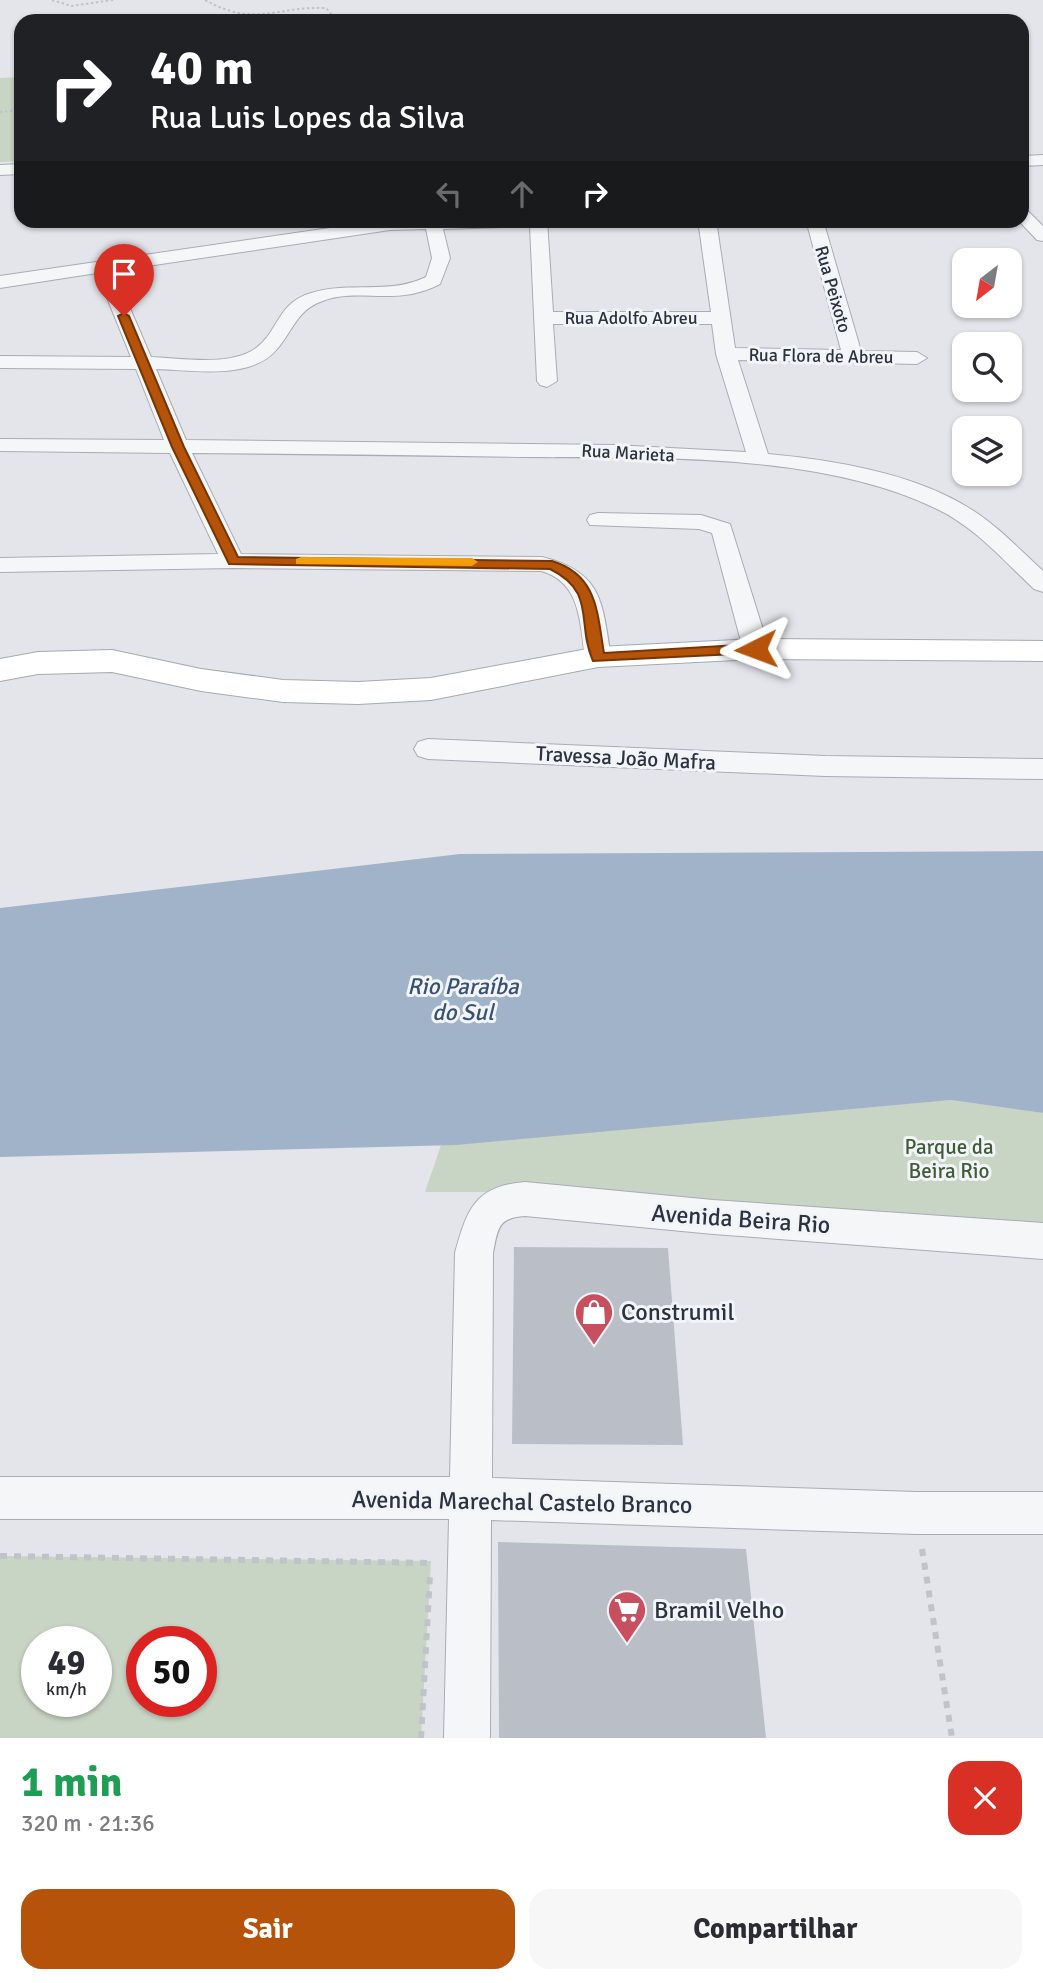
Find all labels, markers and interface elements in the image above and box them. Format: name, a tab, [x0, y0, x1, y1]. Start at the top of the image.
text: 40 m	[150, 38, 253, 98]
icon: right	[35, 42, 126, 133]
text: Rua Luis Lopes da Silva	[150, 98, 465, 137]
icon: left	[430, 175, 468, 213]
icon: ahead	[503, 175, 541, 213]
icon: right	[576, 175, 614, 213]
street label: Rua Peixoto	[810, 243, 856, 335]
pin	[94, 244, 154, 316]
north arrow	[952, 248, 1022, 318]
map controls	[952, 248, 1022, 486]
icon: arrive	[105, 255, 143, 293]
street label: Rua Adolfo Abreu	[564, 307, 698, 329]
button: search	[952, 332, 1022, 402]
street label: Rua Flora de Abreu	[748, 344, 894, 368]
button: layers	[952, 416, 1022, 486]
street label: Rua Marieta	[581, 440, 675, 466]
position arrow	[719, 612, 793, 686]
street label: Travessa João Mafra	[535, 740, 717, 776]
water label: Rio Paraíba do Sul	[407, 972, 520, 1027]
park label: Parque da Beira Rio	[904, 1134, 994, 1184]
street label: Avenida Beira Rio	[651, 1198, 831, 1240]
shop icon: Construmil	[573, 1291, 615, 1346]
place label: Construmil	[621, 1297, 734, 1327]
street label: Avenida Marechal Castelo Branco	[351, 1484, 693, 1520]
supermarket icon: Bramil Velho	[606, 1589, 648, 1644]
place label: Bramil Velho	[654, 1595, 784, 1625]
speed limit sign: 50	[126, 1626, 217, 1717]
text: 49	[48, 1641, 85, 1684]
text: km/h	[46, 1678, 87, 1700]
text: 1 min	[21, 1757, 122, 1808]
button: close	[948, 1761, 1022, 1835]
text: 320 m · 21:36	[21, 1809, 155, 1838]
button: Sair	[21, 1889, 515, 1969]
button: Compartilhar	[529, 1889, 1022, 1969]

